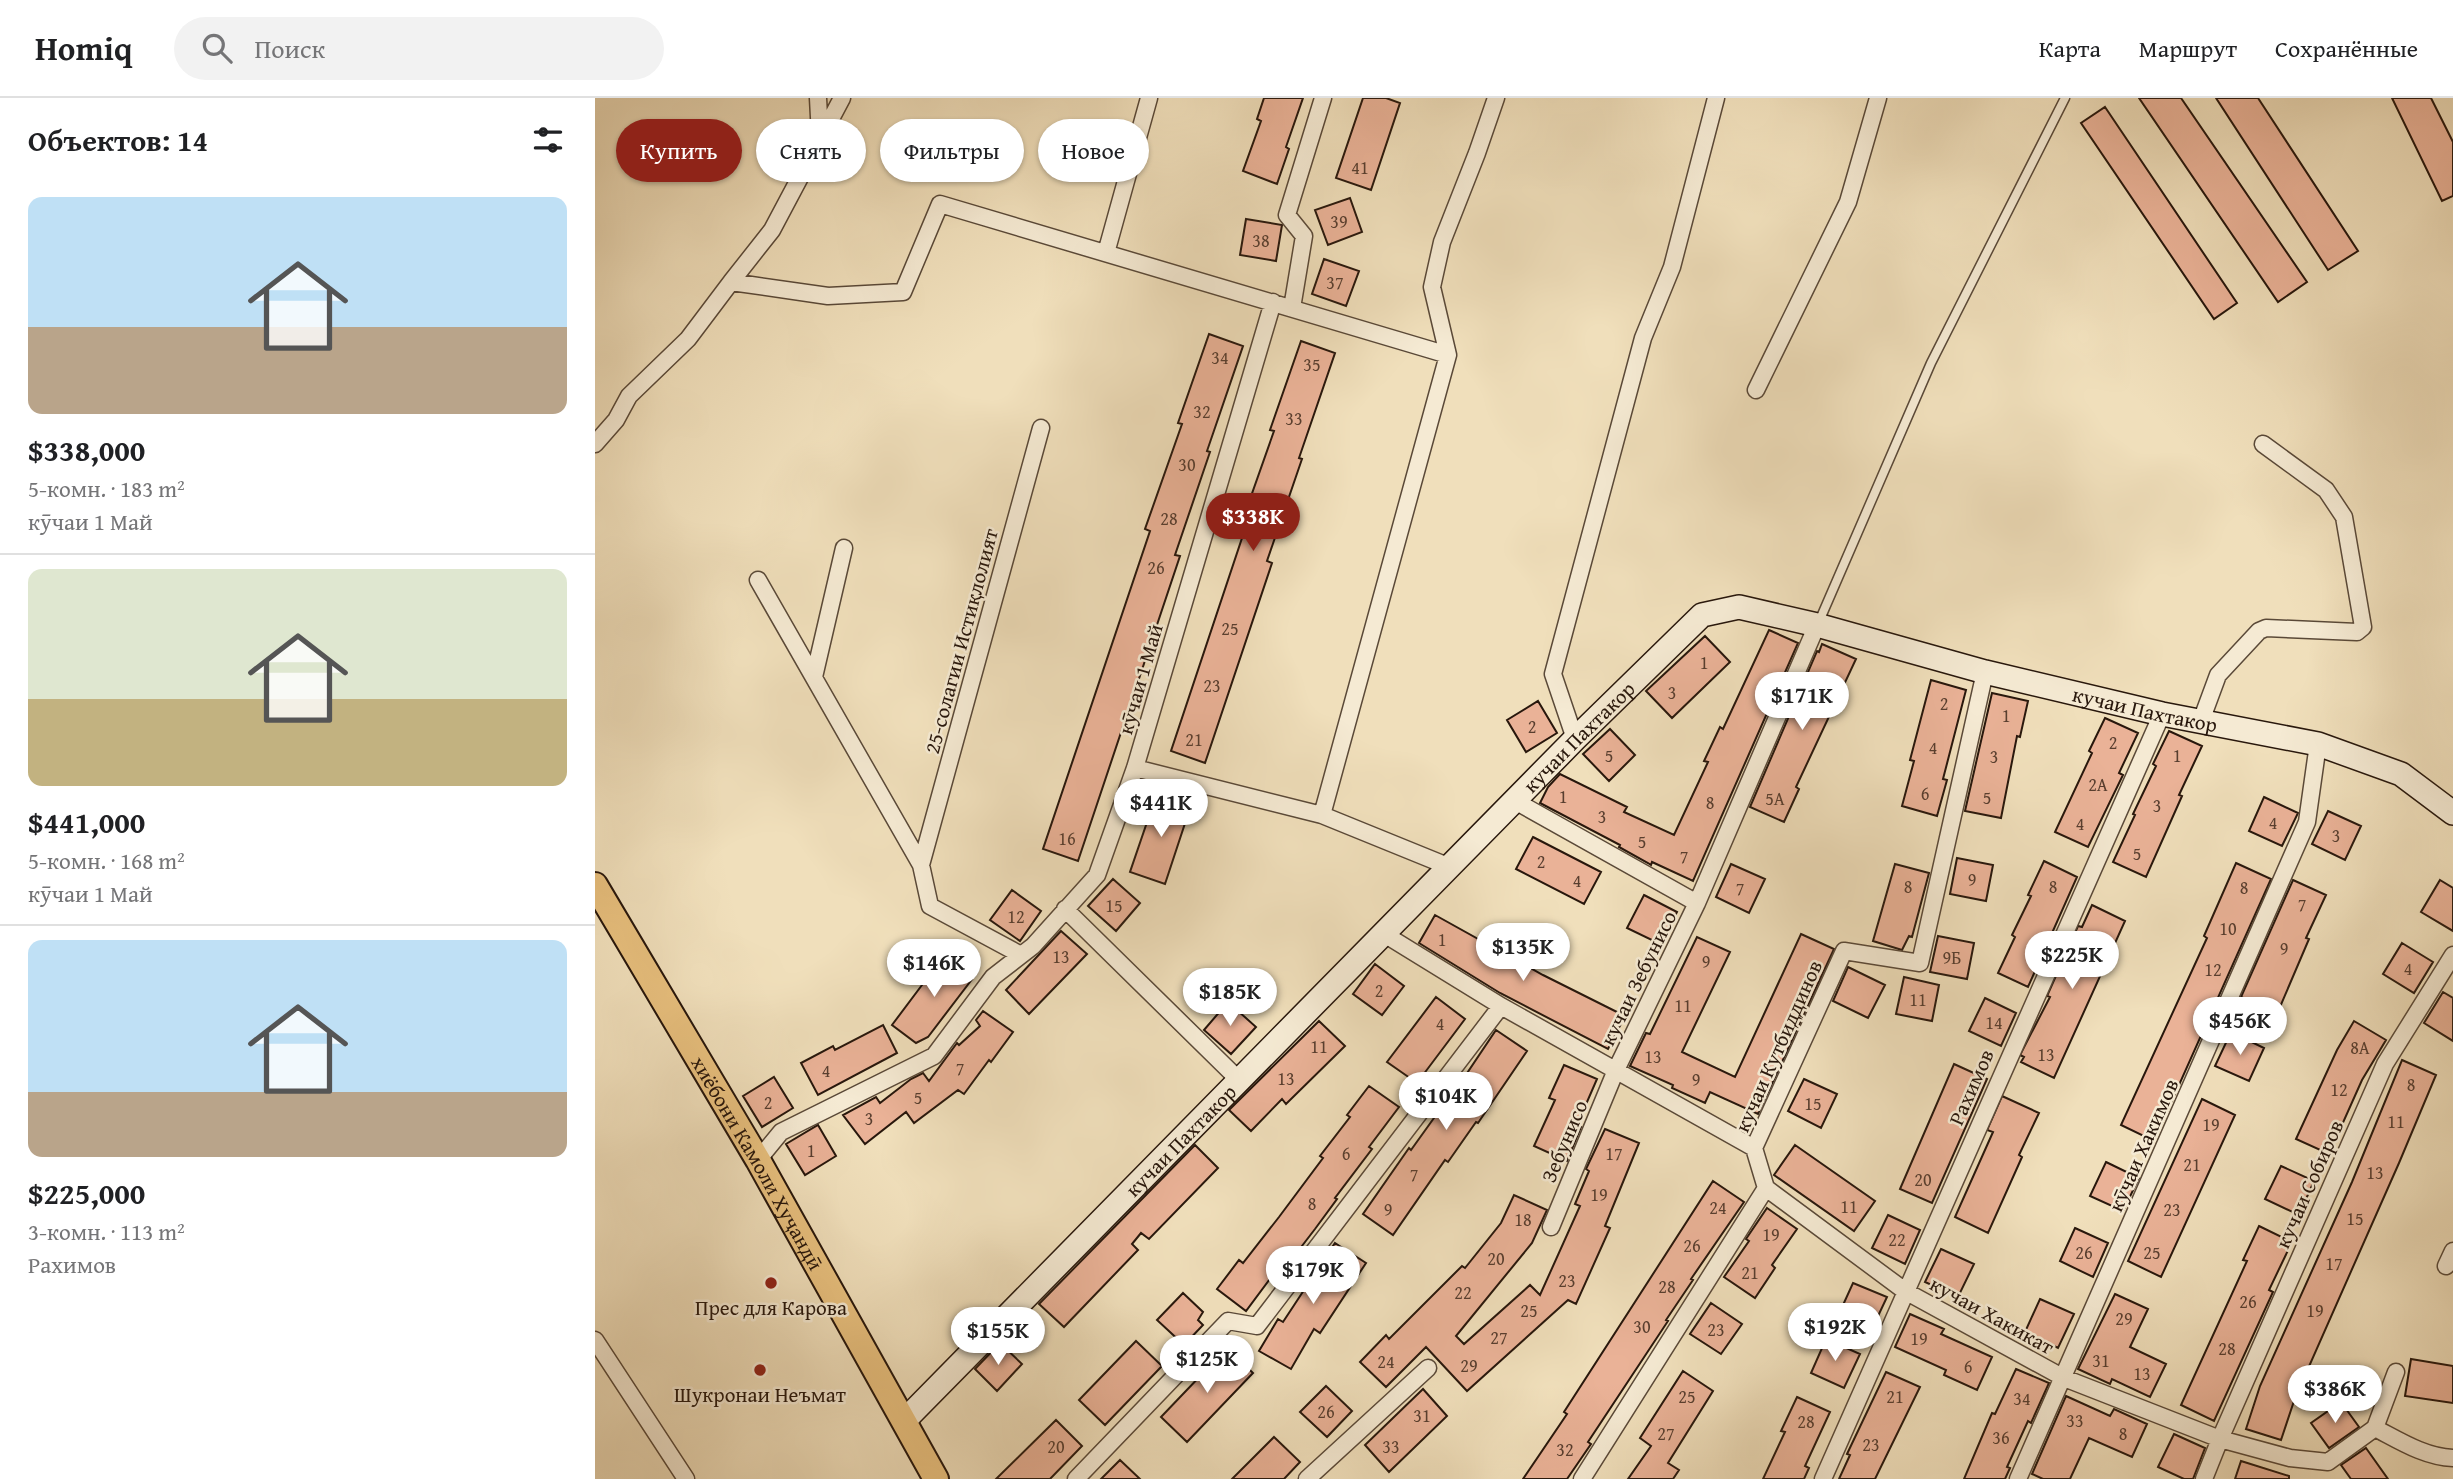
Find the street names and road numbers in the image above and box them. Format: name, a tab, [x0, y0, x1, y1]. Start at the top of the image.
street label: 25-солагии Истиқлолият	[916, 525, 1006, 757]
street label: кӯчаи 1 Май	[1109, 620, 1171, 738]
street label: кучаи Пахтакор	[1515, 673, 1642, 799]
street label: кучаи Пахтакор	[2070, 678, 2220, 740]
street label: кучаи Зебунисо	[1592, 905, 1684, 1051]
street label: кучаи Кутбиддинов	[1726, 955, 1830, 1137]
street label: Рахимов	[1940, 1044, 2002, 1130]
street label: хиёбони Камоли Хуҷандӣ	[684, 1050, 832, 1275]
street label: кӯчаи Хакимов	[2100, 1074, 2186, 1216]
street label: кучаи Пахтакор	[1118, 1077, 1243, 1204]
street label: Зебунисо	[1533, 1095, 1595, 1187]
street label: кучаи Собиров	[2267, 1115, 2351, 1253]
street label: кучаи Хакикат	[1924, 1268, 2060, 1362]

